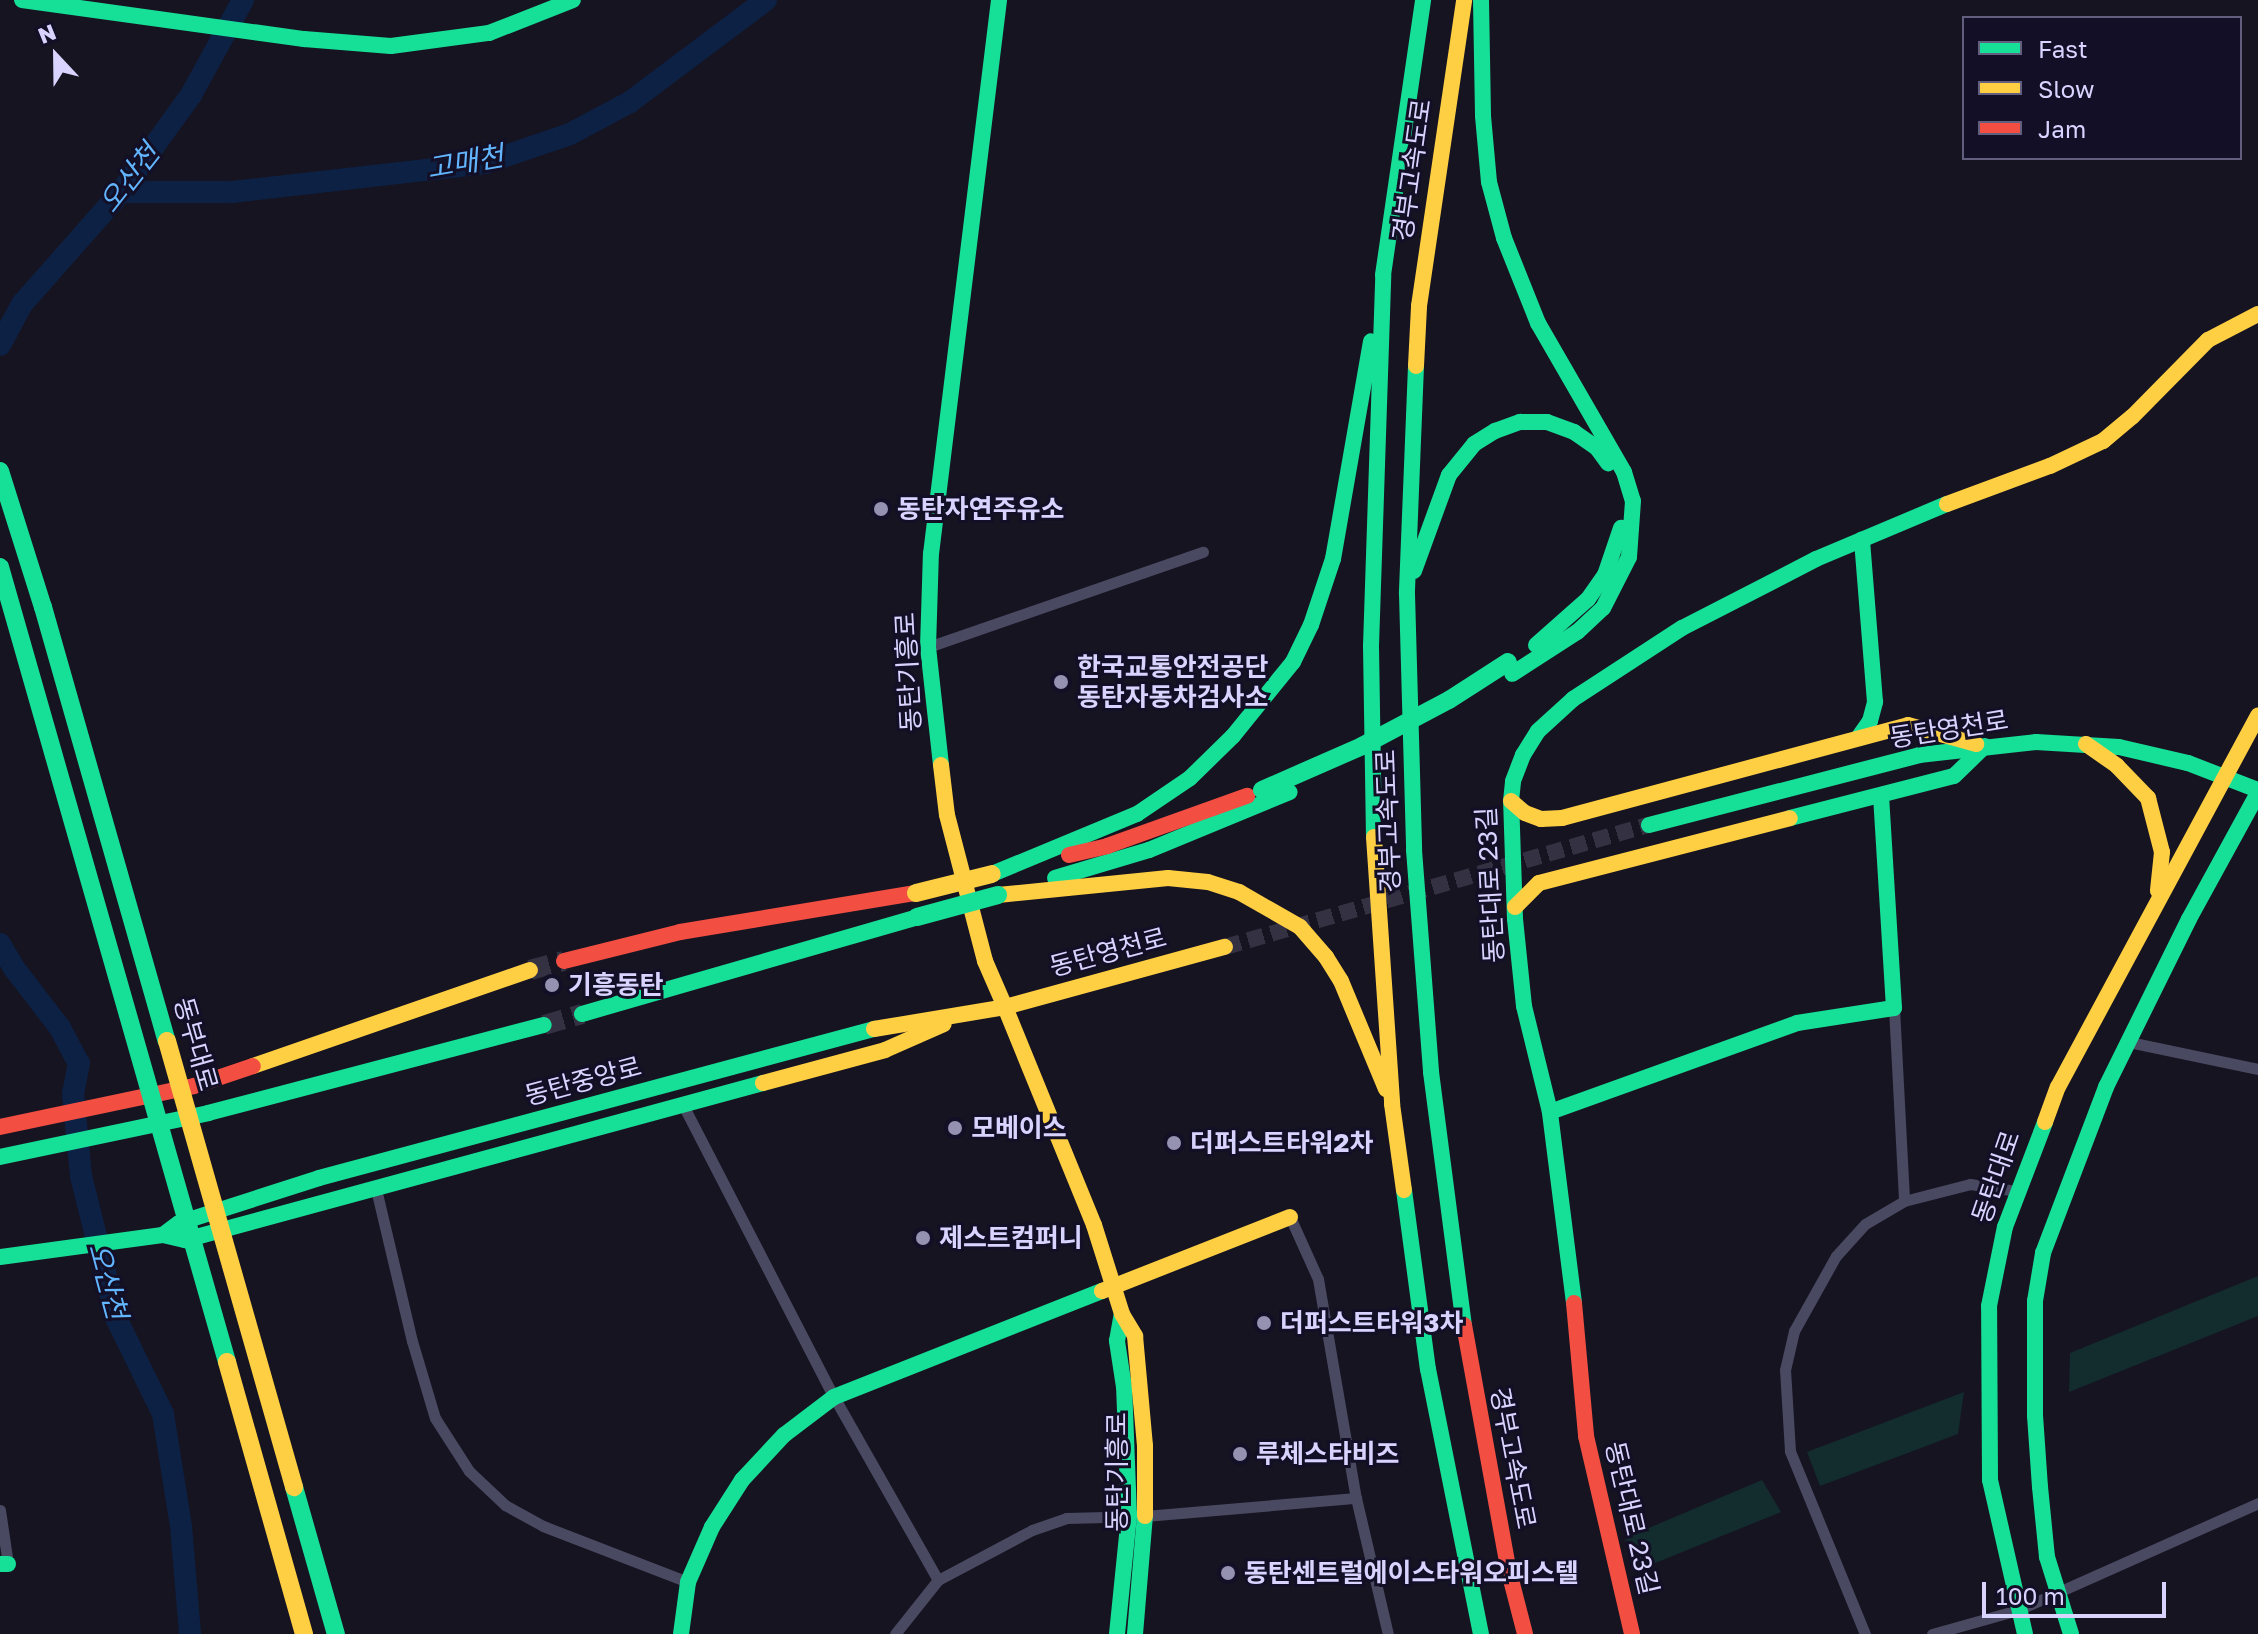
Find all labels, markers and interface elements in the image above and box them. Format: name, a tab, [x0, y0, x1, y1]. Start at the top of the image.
north arrow	[16, 16, 96, 96]
legend	[1962, 16, 2242, 160]
text: N	[34, 18, 60, 49]
text: Fast	[2038, 34, 2088, 63]
text: Slow	[2038, 74, 2094, 103]
street label: 경부고속도로	[1387, 97, 1437, 243]
text: Jam	[2038, 114, 2086, 143]
water label: 오산천	[92, 137, 166, 219]
water label: 고매천	[424, 139, 506, 185]
place label: 동탄자연주유소	[897, 493, 1064, 525]
marker: 동탄자연주유소	[872, 500, 890, 518]
street label: 동탄기흥로	[889, 611, 927, 733]
place label: 한국교통안전공단 동탄자동차검사소	[1077, 651, 1268, 712]
marker: 한국교통안전공단 동탄자동차검사소	[1052, 673, 1070, 691]
street label: 동탄영천로	[1887, 704, 2011, 754]
street label: 경부고속도로	[1370, 749, 1406, 893]
street label: 동탄대로 23길	[1470, 806, 1510, 964]
street label: 동탄영천로	[1046, 921, 1170, 983]
place label: 기흥동탄	[568, 969, 664, 1001]
marker: 기흥동탄	[543, 976, 561, 994]
street label: 동부대로	[168, 994, 224, 1094]
street label: 동탄중앙로	[521, 1050, 645, 1112]
place label: 모베이스	[971, 1112, 1067, 1144]
marker: 모베이스	[946, 1119, 964, 1137]
place label: 더퍼스트타워2차	[1190, 1127, 1373, 1159]
street label: 동탄대로	[1966, 1127, 2026, 1227]
marker: 더퍼스트타워2차	[1165, 1134, 1183, 1152]
place label: 제스트컴퍼니	[939, 1222, 1083, 1254]
marker: 제스트컴퍼니	[914, 1229, 932, 1247]
water label: 오산천	[82, 1239, 134, 1323]
place label: 더퍼스트타워3차	[1280, 1307, 1463, 1339]
marker: 더퍼스트타워3차	[1255, 1314, 1273, 1332]
street label: 경부고속도로	[1484, 1385, 1542, 1531]
street label: 동탄기흥로	[1101, 1412, 1133, 1532]
place label: 루체스타비즈	[1256, 1438, 1400, 1470]
street label: 동탄대로 23길	[1599, 1438, 1665, 1598]
marker: 루체스타비즈	[1231, 1445, 1249, 1463]
place label: 동탄센트럴에이스타워오피스텔	[1244, 1557, 1579, 1589]
marker: 동탄센트럴에이스타워오피스텔	[1219, 1564, 1237, 1582]
scale bar	[1986, 1566, 2170, 1616]
text: 100 m	[1996, 1581, 2065, 1610]

